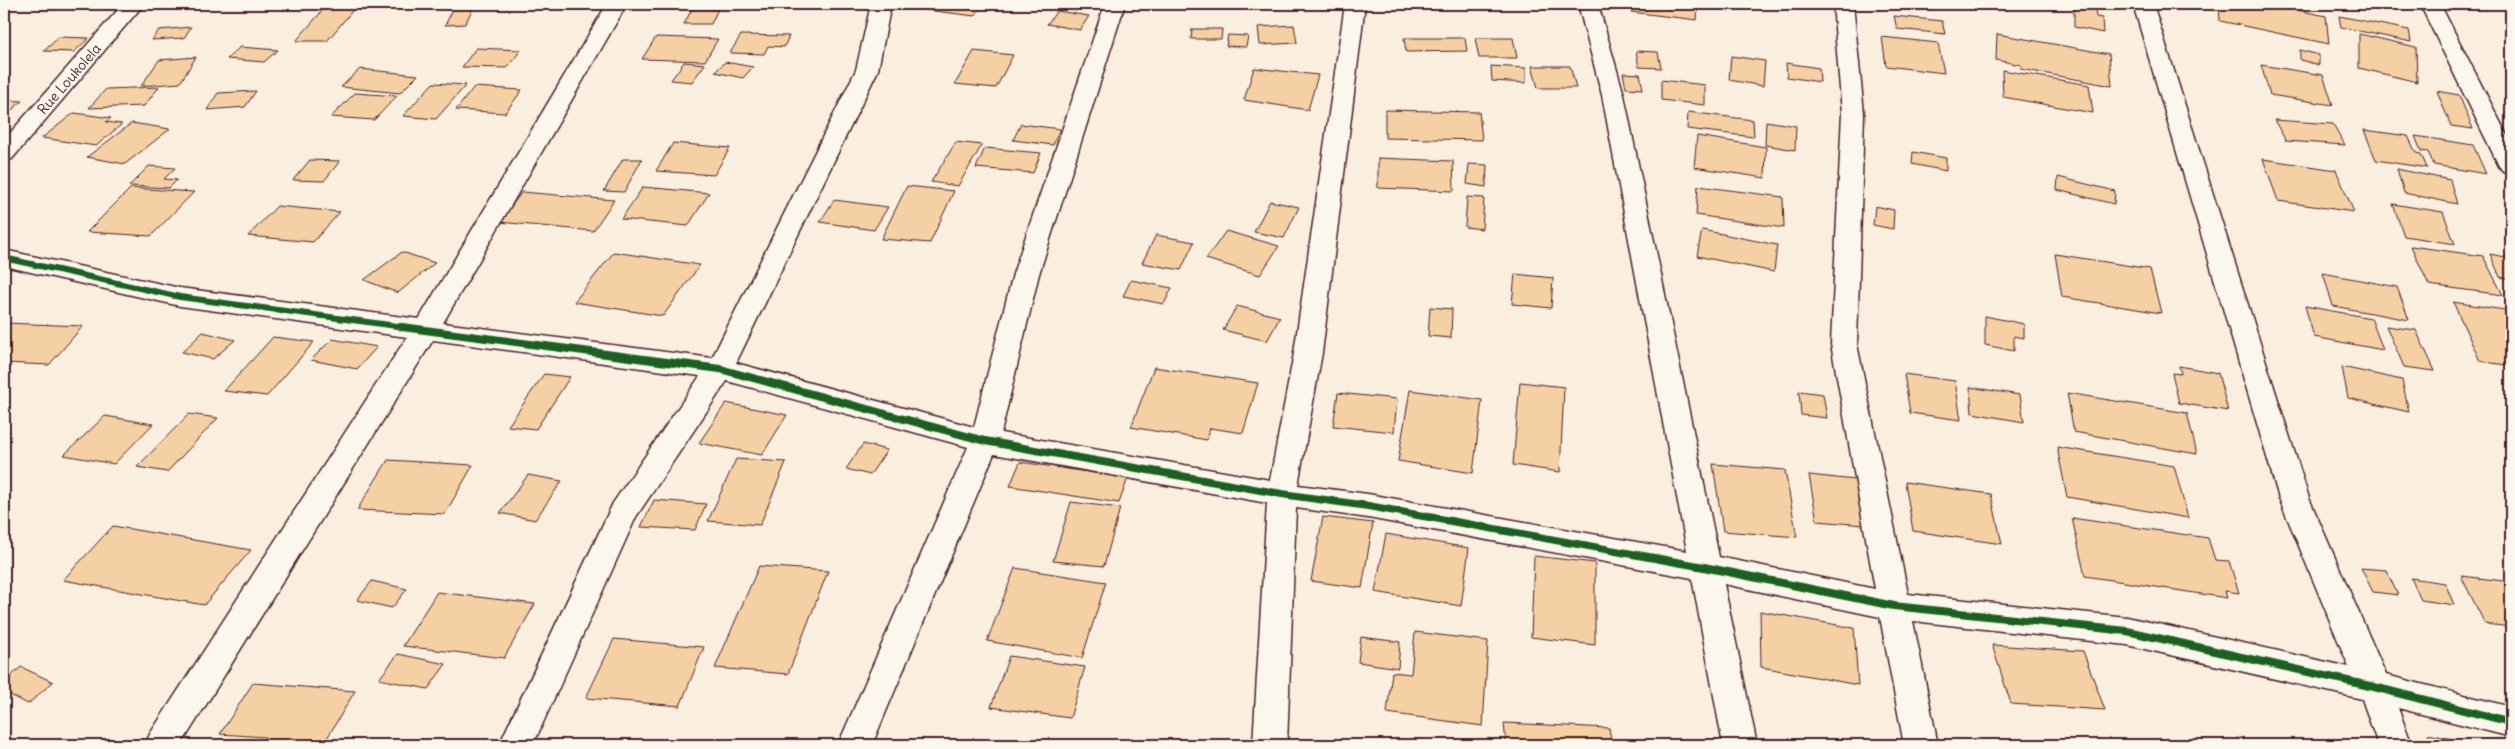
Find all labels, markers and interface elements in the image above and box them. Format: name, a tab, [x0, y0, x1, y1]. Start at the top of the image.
street label: Rue Loukolela	[33, 40, 105, 118]

